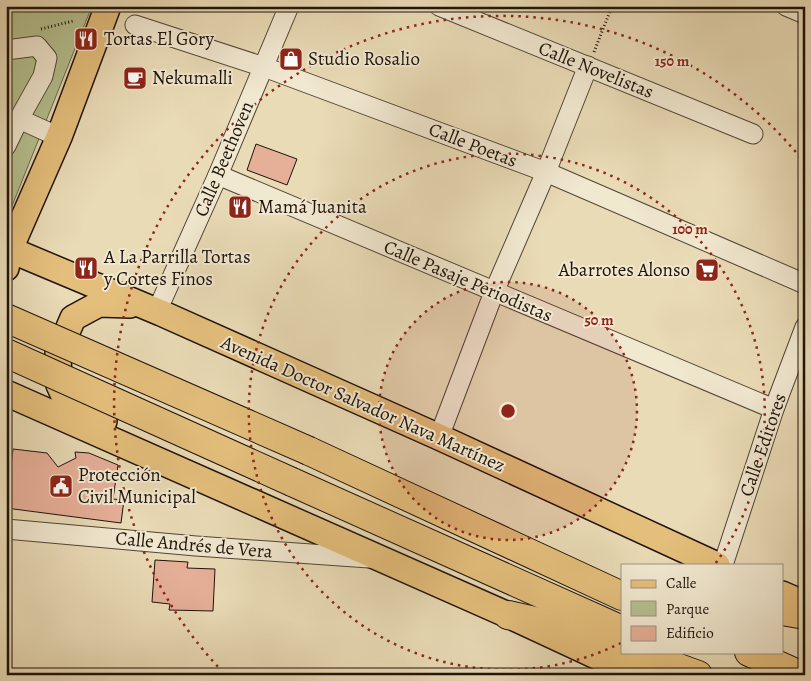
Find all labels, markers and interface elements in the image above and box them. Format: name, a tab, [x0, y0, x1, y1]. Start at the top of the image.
restaurant icon: Tortas El Gory	[73, 26, 99, 52]
place label: Tortas El Gory	[104, 26, 214, 52]
street label: Calle Novelistas	[535, 35, 657, 105]
shop icon: Studio Rosalio	[278, 46, 304, 72]
place label: Studio Rosalio	[308, 46, 420, 72]
text: 150 m	[655, 51, 690, 71]
cafe icon: Nekumalli	[122, 65, 148, 91]
place label: Nekumalli	[152, 65, 233, 91]
street label: Calle Beethoven	[188, 97, 260, 221]
street label: Calle Poetas	[425, 116, 521, 174]
restaurant icon: Mamá Juanita	[227, 194, 253, 220]
place label: Mamá Juanita	[258, 194, 367, 220]
text: 100 m	[672, 219, 708, 239]
street label: Calle Pasaje Periodistas	[380, 234, 556, 328]
place label: A La Parrilla Tortas y Cortes Finos	[103, 244, 251, 292]
restaurant icon: A La Parrilla Tortas y Cortes Finos	[73, 255, 99, 281]
place label: Abarrotes Alonso	[557, 257, 690, 283]
supermarket icon: Abarrotes Alonso	[694, 257, 720, 283]
text: 50 m	[584, 310, 614, 330]
street label: Avenida Doctor Salvador Nava Martínez	[216, 329, 509, 479]
street label: Calle Editores	[733, 390, 793, 500]
centre of rings	[499, 402, 517, 420]
place label: Protección Civil Municipal	[78, 462, 196, 510]
public building icon: Protección Civil Municipal	[48, 473, 74, 499]
street label: Calle Andrés de Vera	[114, 525, 274, 565]
legend	[621, 564, 784, 654]
text: Calle	[666, 573, 697, 593]
text: Parque	[666, 599, 709, 619]
text: Edificio	[666, 623, 714, 643]

